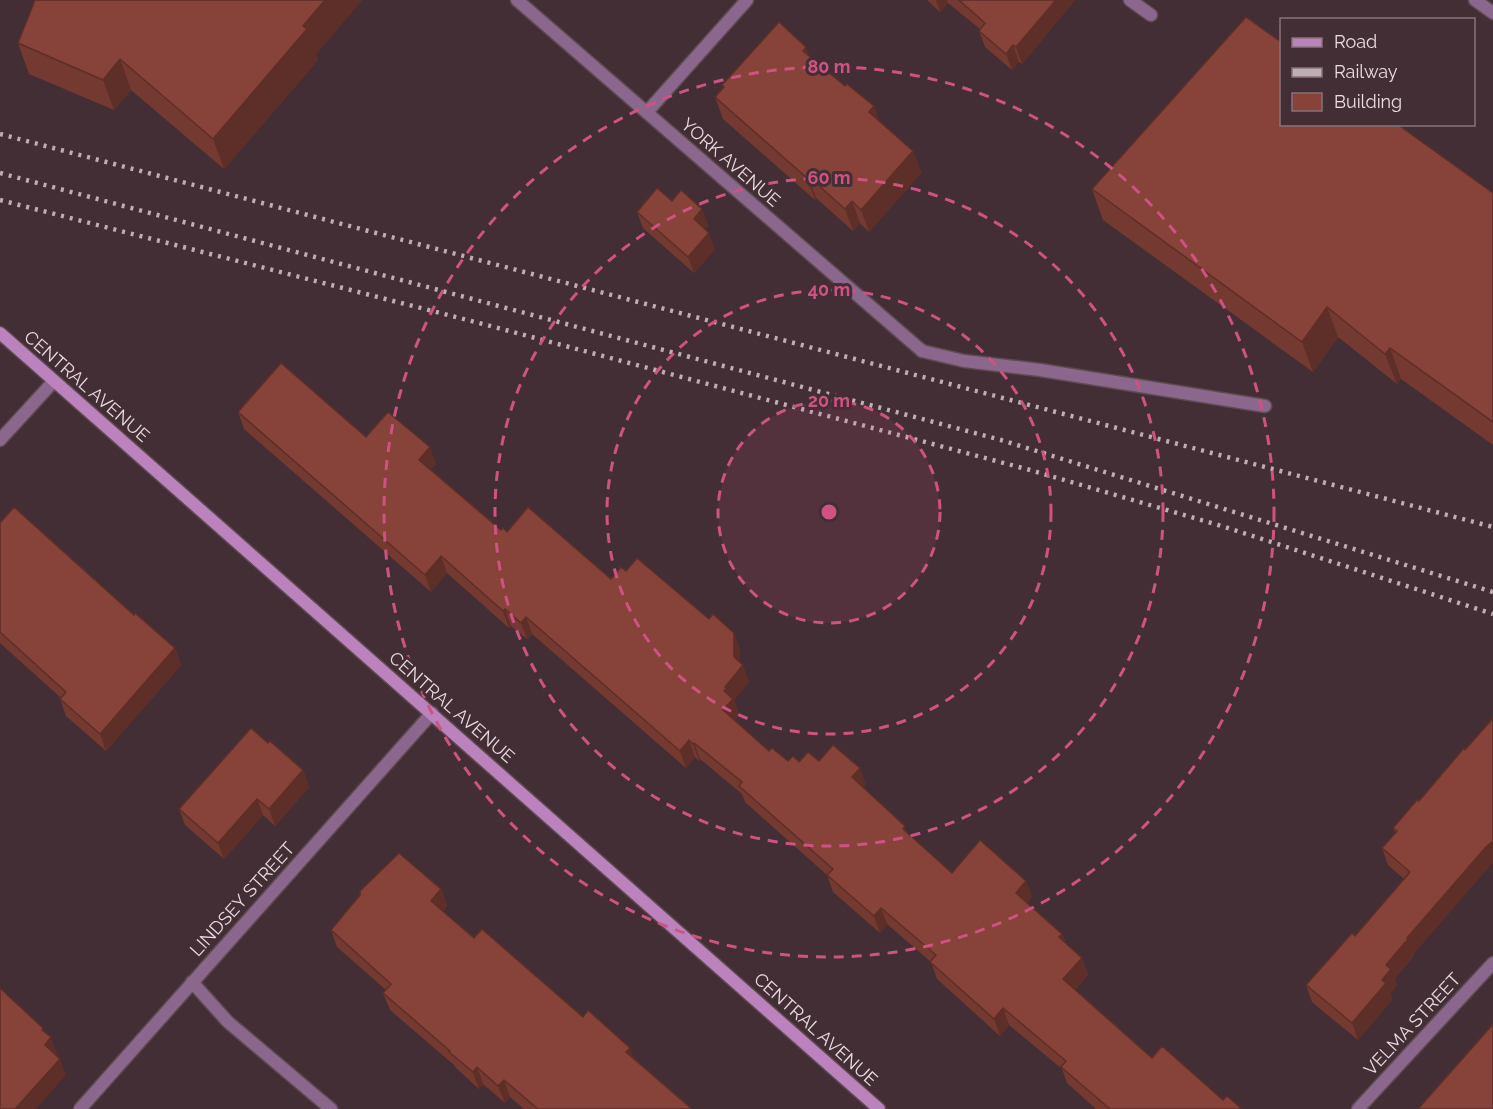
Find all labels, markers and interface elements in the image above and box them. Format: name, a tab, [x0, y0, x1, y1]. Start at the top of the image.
legend	[1280, 18, 1475, 126]
text: Road	[1334, 31, 1377, 52]
text: 80 m	[807, 56, 851, 77]
text: Railway	[1334, 61, 1398, 82]
text: Building	[1334, 91, 1402, 112]
street label: YORK AVENUE	[677, 113, 785, 211]
text: 60 m	[807, 167, 851, 188]
text: 40 m	[808, 279, 850, 300]
street label: CENTRAL AVENUE	[20, 326, 154, 446]
text: 20 m	[808, 390, 850, 411]
centre of rings	[819, 502, 839, 522]
street label: CENTRAL AVENUE	[385, 647, 519, 767]
street label: LINDSEY STREET	[185, 838, 299, 960]
street label: CENTRAL AVENUE	[750, 968, 882, 1090]
street label: VELMA STREET	[1359, 968, 1465, 1080]

